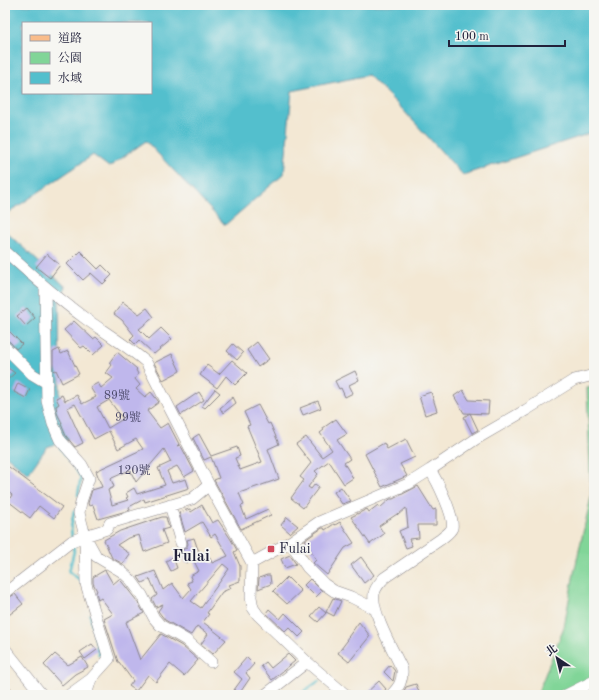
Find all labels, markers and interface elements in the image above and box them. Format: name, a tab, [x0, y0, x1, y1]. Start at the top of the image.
legend	[22, 22, 152, 94]
scale bar	[449, 22, 565, 48]
text: 道路	[58, 31, 82, 45]
text: 100 m	[455, 31, 489, 43]
text: 公園	[58, 51, 82, 65]
text: 水域	[58, 71, 82, 85]
house number: 89號	[104, 388, 130, 402]
house number: 99號	[115, 410, 141, 424]
house number: 120號	[118, 463, 150, 477]
place label: Fulai	[279, 542, 311, 556]
marker: Fulai	[266, 544, 276, 554]
district label: Fulai	[172, 549, 210, 565]
north arrow	[537, 638, 577, 678]
text: 北	[543, 642, 560, 659]

